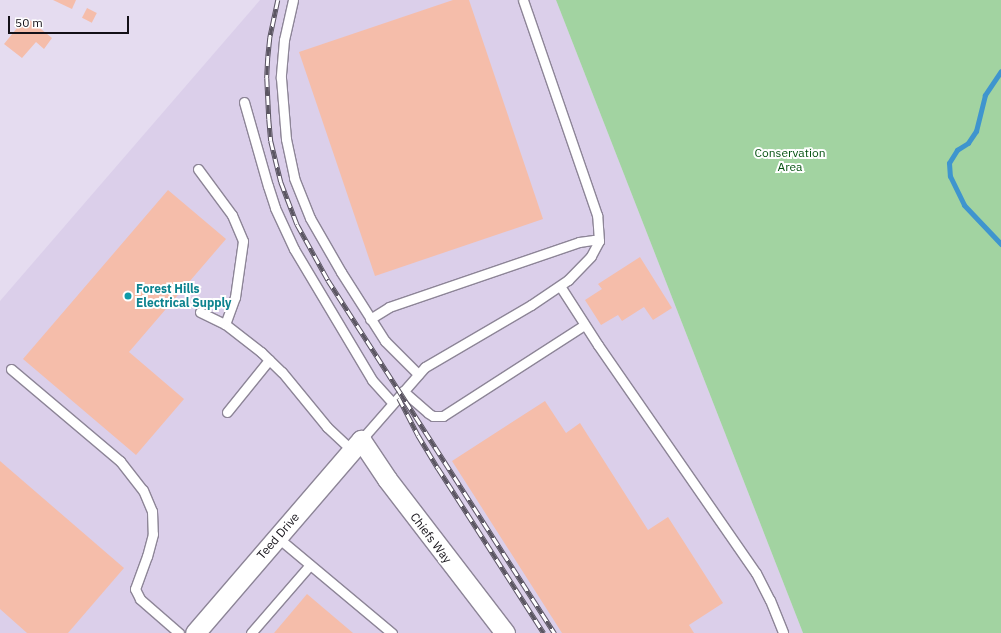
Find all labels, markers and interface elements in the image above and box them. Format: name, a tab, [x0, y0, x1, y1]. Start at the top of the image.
scale bar	[10, 8, 131, 34]
text: 50 m	[15, 15, 43, 30]
park label: Conservation Area	[755, 146, 825, 174]
place label: Forest Hills Electrical Supply	[136, 282, 231, 310]
marker: Forest Hills Electrical Supply	[123, 291, 133, 301]
street label: Teed Drive	[254, 510, 302, 562]
street label: Chiefs Way	[407, 510, 455, 566]

